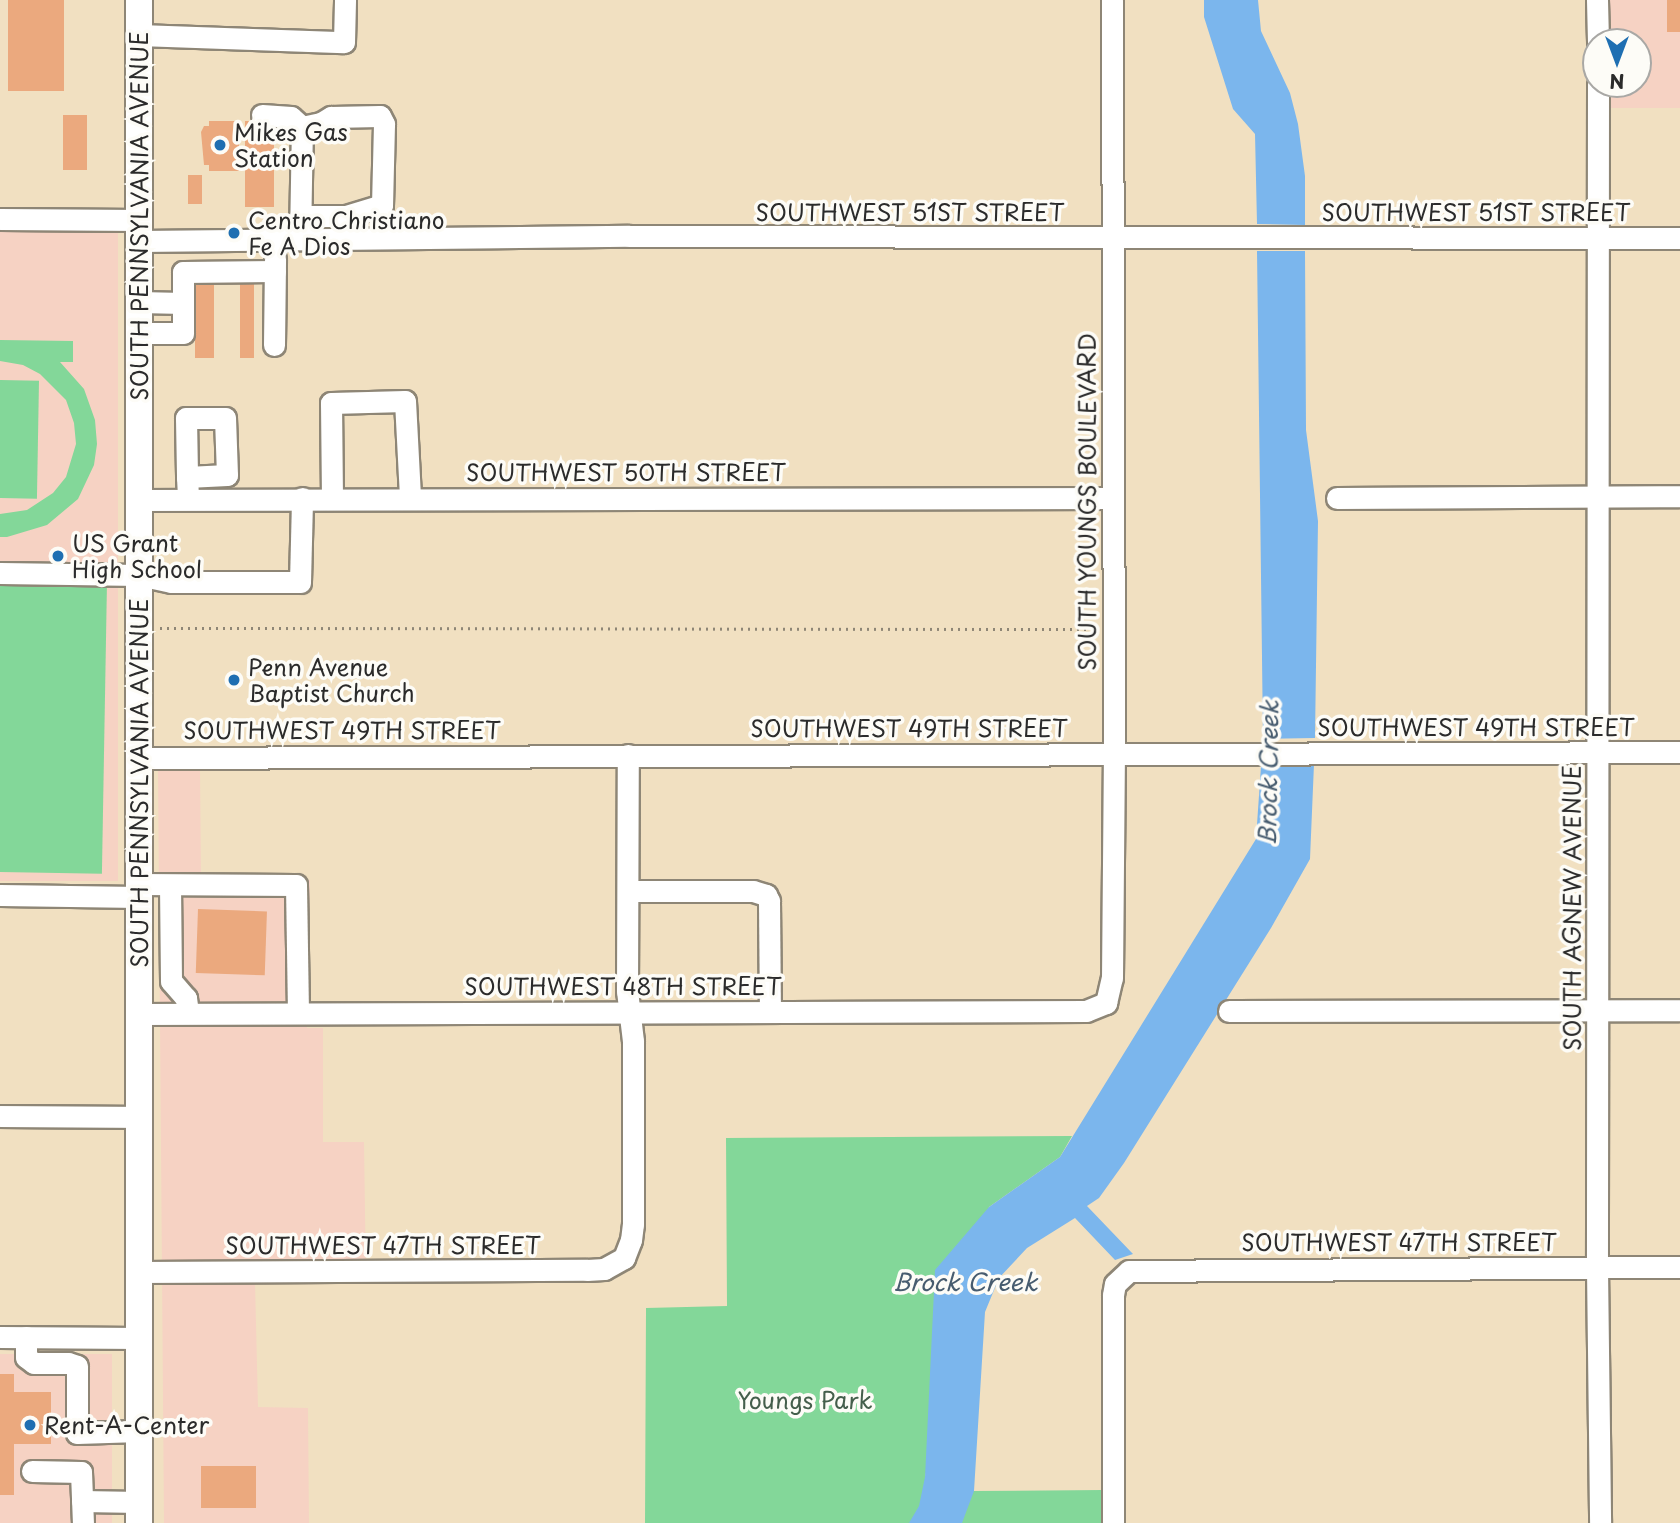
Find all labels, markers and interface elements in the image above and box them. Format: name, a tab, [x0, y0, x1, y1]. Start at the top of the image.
north arrow	[1582, 28, 1652, 98]
street label: SOUTH PENNSYLVANIA AVENUE	[125, 29, 153, 403]
text: N	[1609, 68, 1625, 96]
place label: Mikes Gas Station	[234, 118, 350, 172]
marker: Mikes Gas Station	[212, 137, 228, 153]
street label: SOUTHWEST 51ST STREET	[755, 198, 1065, 226]
street label: SOUTHWEST 51ST STREET	[1321, 198, 1631, 226]
place label: Centro Christiano Fe A Dios	[248, 206, 446, 260]
marker: Centro Christiano Fe A Dios	[226, 225, 242, 241]
street label: SOUTH YOUNGS BOULEVARD	[1073, 331, 1101, 673]
street label: SOUTHWEST 50TH STREET	[466, 458, 786, 486]
place label: US Grant High School	[72, 529, 203, 583]
marker: US Grant High School	[50, 548, 66, 564]
street label: SOUTH PENNSYLVANIA AVENUE	[125, 596, 153, 970]
place label: Penn Avenue Baptist Church	[248, 653, 416, 707]
marker: Penn Avenue Baptist Church	[226, 672, 242, 688]
water label: Brock Creek	[1252, 700, 1284, 846]
street label: SOUTHWEST 49TH STREET	[1317, 713, 1635, 741]
street label: SOUTHWEST 49TH STREET	[750, 714, 1068, 742]
street label: SOUTHWEST 49TH STREET	[183, 716, 501, 744]
street label: SOUTH AGNEW AVENUE	[1558, 765, 1586, 1051]
street label: SOUTHWEST 48TH STREET	[464, 972, 782, 1000]
street label: SOUTHWEST 47TH STREET	[1241, 1228, 1557, 1256]
street label: SOUTHWEST 47TH STREET	[225, 1231, 541, 1259]
water label: Brock Creek	[893, 1268, 1037, 1296]
park label: Youngs Park	[738, 1386, 872, 1414]
place label: Rent-A-Center	[44, 1411, 209, 1439]
marker: Rent-A-Center	[22, 1417, 38, 1433]

